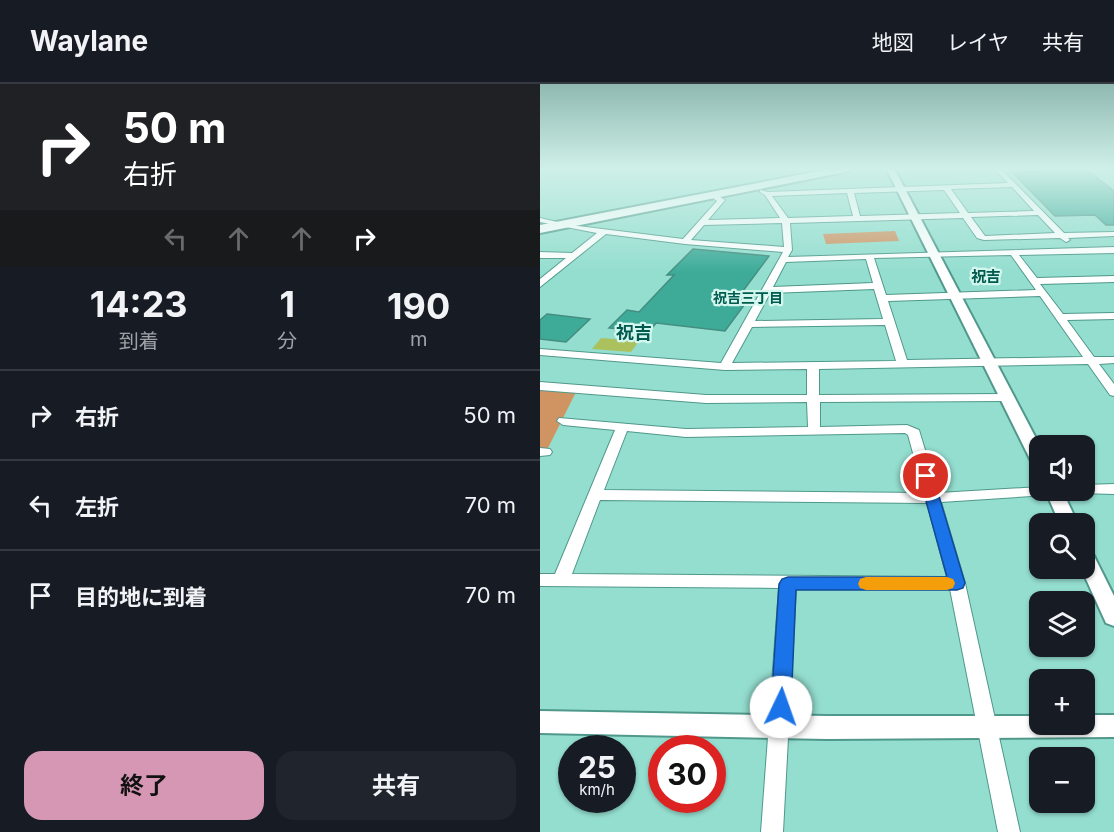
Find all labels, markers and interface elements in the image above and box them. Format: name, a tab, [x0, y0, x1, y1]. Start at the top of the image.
text: Waylane	[30, 24, 148, 58]
text: 地図	[872, 30, 914, 55]
text: レイヤ	[947, 30, 1009, 55]
text: 共有	[1042, 30, 1084, 55]
text: 50 m	[123, 102, 226, 153]
icon: right	[24, 108, 102, 186]
text: 右折	[123, 158, 177, 191]
icon: left	[159, 222, 192, 255]
icon: ahead	[222, 222, 255, 255]
icon: ahead	[285, 222, 318, 255]
icon: right	[348, 222, 381, 255]
district label: 祝吉	[971, 267, 1001, 286]
text: 14:23	[90, 282, 188, 326]
text: 1	[280, 282, 295, 326]
text: 190	[387, 284, 450, 328]
district label: 祝吉三丁目	[713, 289, 783, 306]
district label: 祝吉	[616, 322, 652, 343]
text: m	[410, 327, 427, 351]
text: 到着	[119, 329, 159, 353]
text: 分	[277, 329, 297, 353]
icon: right	[24, 399, 57, 432]
text: 50 m	[463, 402, 516, 428]
text: 右折	[75, 404, 119, 430]
map controls	[1029, 435, 1095, 813]
button: sound	[1029, 435, 1095, 501]
pin	[900, 450, 951, 501]
icon: arrive	[909, 459, 942, 492]
icon: left	[24, 489, 57, 522]
text: 70 m	[465, 492, 516, 518]
text: 左折	[75, 494, 119, 520]
button: search	[1029, 513, 1095, 579]
icon: arrive	[24, 579, 57, 612]
text: 70 m	[465, 582, 516, 608]
text: 目的地に到着	[75, 584, 207, 610]
button: layers	[1029, 591, 1095, 657]
button: +	[1029, 669, 1095, 735]
position arrow	[749, 675, 813, 739]
speed limit sign: 30	[648, 735, 726, 813]
button: −	[1029, 747, 1095, 813]
text: 25	[578, 749, 616, 785]
button: 終了	[24, 751, 264, 820]
button: 共有	[276, 751, 516, 820]
text: km/h	[579, 780, 615, 799]

